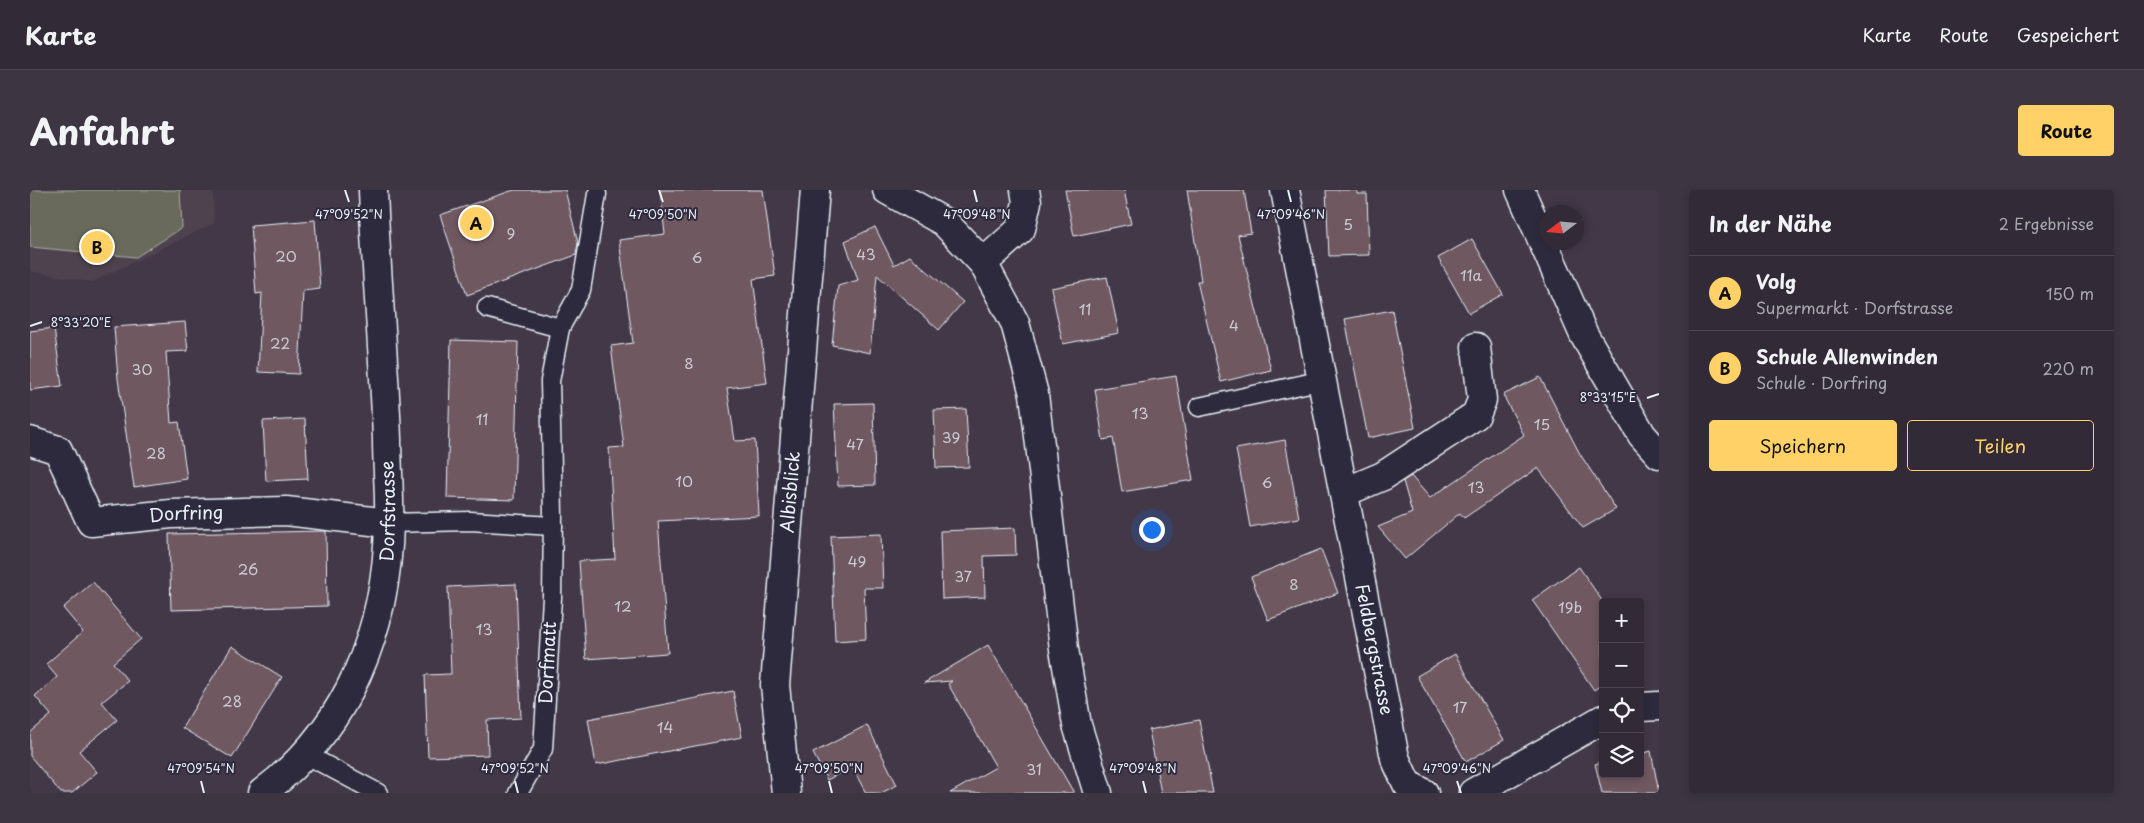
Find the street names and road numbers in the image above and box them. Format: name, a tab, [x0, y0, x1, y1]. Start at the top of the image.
street label: Albisblick	[772, 450, 806, 534]
street label: Dorfstrasse	[372, 460, 401, 563]
street label: Dorfring	[147, 498, 224, 528]
street label: Feldbergstrasse	[1350, 581, 1401, 717]
street label: Dorfmatt	[531, 621, 562, 705]

